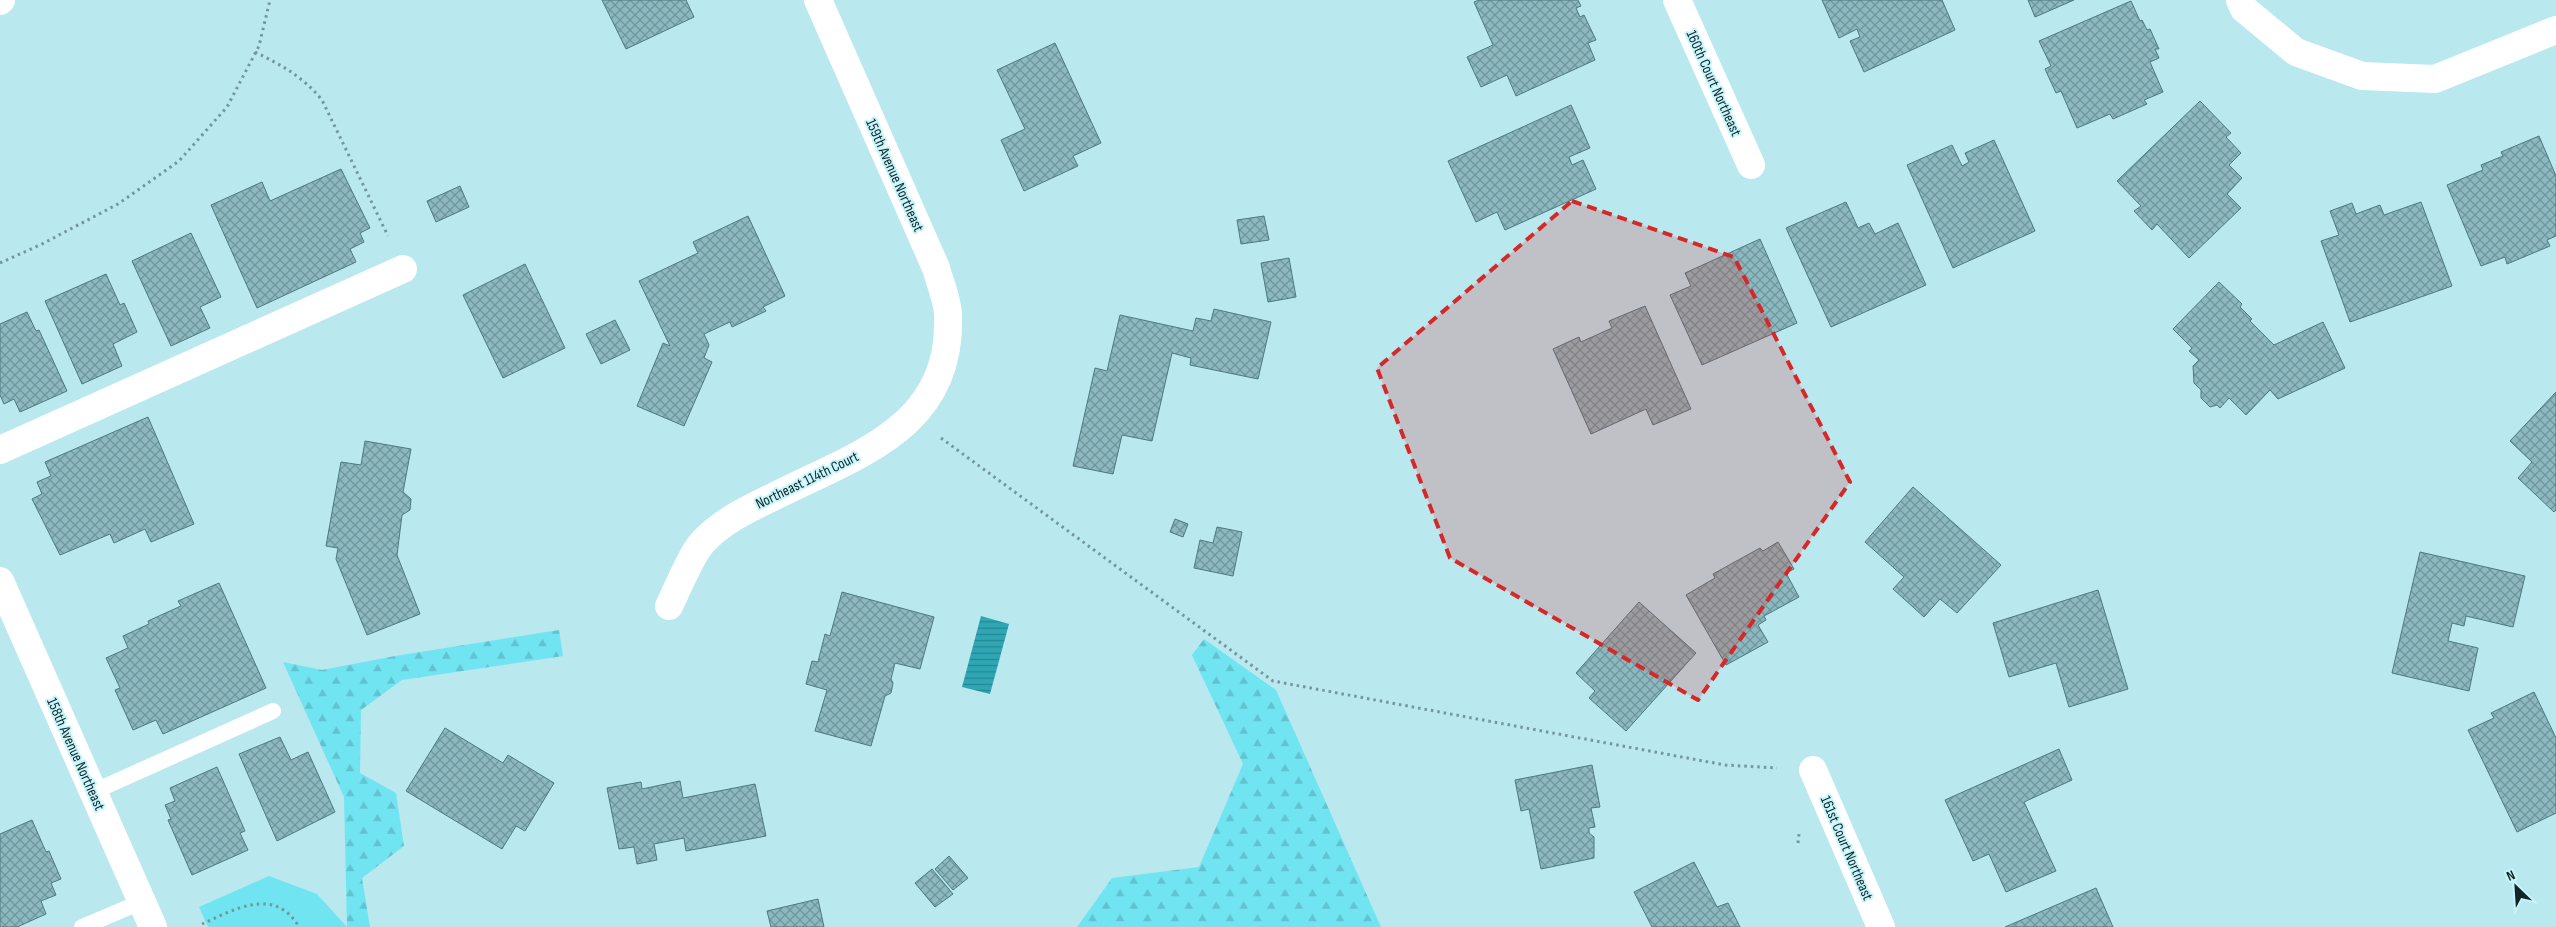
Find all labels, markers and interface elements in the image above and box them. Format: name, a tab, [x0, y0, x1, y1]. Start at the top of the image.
street label: 160th Court Northeast	[1682, 27, 1746, 140]
street label: 159th Avenue Northeast	[861, 116, 928, 235]
street label: Northeast 114th Court	[753, 447, 862, 514]
street label: 158th Avenue Northeast	[42, 695, 109, 814]
street label: 161st Court Northeast	[1816, 793, 1877, 904]
north arrow	[2491, 862, 2541, 912]
text: N	[2504, 866, 2518, 885]

